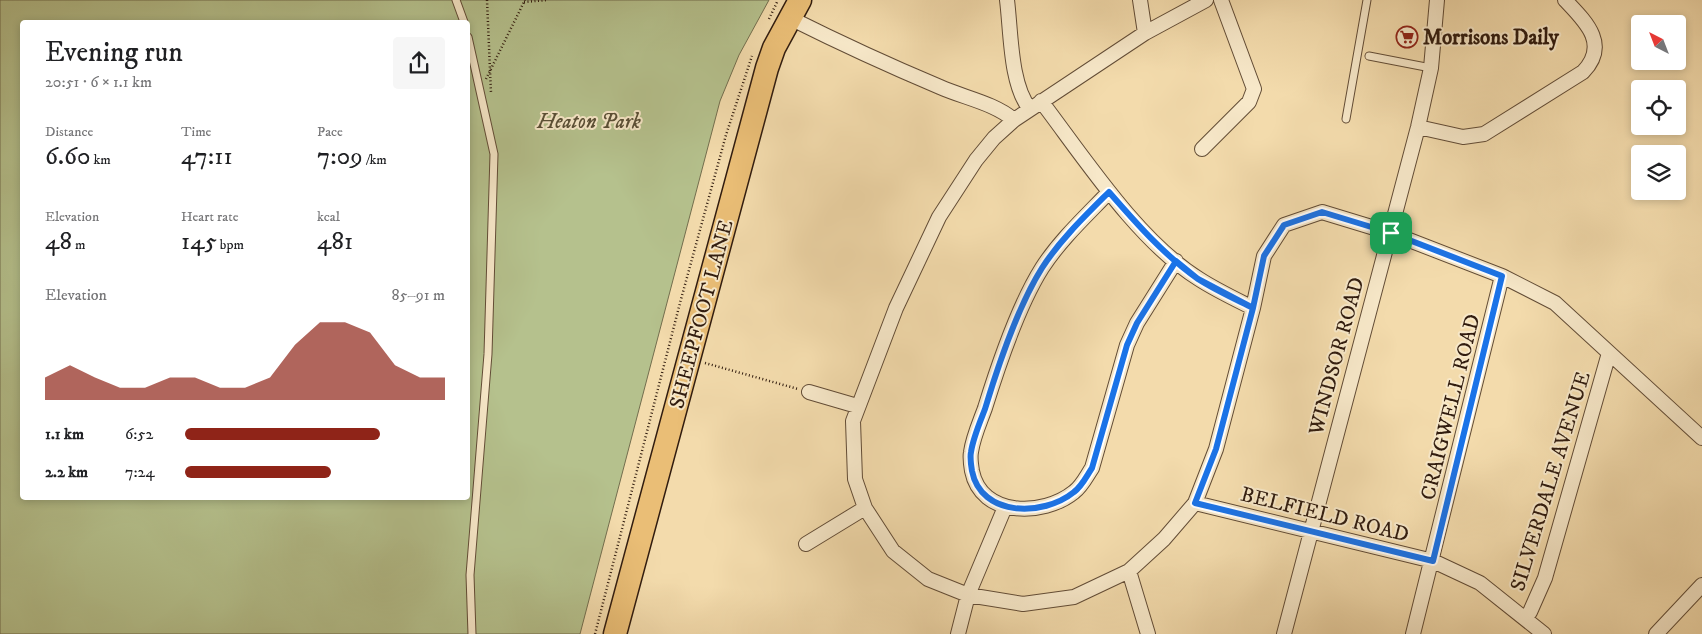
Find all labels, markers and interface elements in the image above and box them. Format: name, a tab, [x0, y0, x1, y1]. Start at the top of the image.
north arrow	[1631, 15, 1686, 70]
map controls	[1631, 15, 1686, 200]
supermarket icon: Morrisons Daily	[1395, 25, 1419, 49]
place label: Morrisons Daily	[1423, 25, 1560, 51]
text: Evening run	[45, 35, 183, 70]
button: share	[393, 37, 445, 89]
text: 20:51 · 6 × 1.1 km	[45, 72, 152, 92]
button: locate	[1631, 80, 1686, 135]
park label: Heaton Park	[536, 109, 641, 135]
text: Distance	[45, 123, 93, 141]
text: Time	[181, 123, 211, 141]
text: Pace	[317, 123, 343, 141]
text: 6.60	[45, 141, 90, 172]
text: 47:11	[181, 141, 233, 172]
text: 7:09	[317, 141, 363, 172]
button: layers	[1631, 145, 1686, 200]
text: km	[90, 151, 111, 169]
text: /km	[363, 151, 387, 169]
text: Elevation	[45, 208, 99, 226]
text: Heart rate	[181, 208, 238, 226]
text: kcal	[317, 208, 340, 226]
pin	[1370, 212, 1412, 254]
street label: SHEEPFOOT LANE	[664, 217, 740, 412]
icon: arrive	[1377, 219, 1405, 247]
text: 48	[45, 226, 72, 257]
text: 145	[181, 226, 217, 257]
text: 481	[317, 226, 353, 257]
text: m	[72, 236, 85, 254]
text: bpm	[217, 236, 244, 254]
street label: WINDSOR ROAD	[1303, 274, 1371, 439]
text: Elevation	[45, 285, 107, 305]
text: 85–91 m	[391, 285, 445, 305]
street label: CRAIGWELL ROAD	[1415, 312, 1487, 503]
street label: SILVERDALE AVENUE	[1505, 368, 1597, 594]
text: 1.1 km	[45, 424, 84, 444]
text: 6:52	[125, 424, 153, 444]
text: 2.2 km	[45, 462, 88, 482]
text: 7:24	[125, 462, 155, 482]
street label: BELFIELD ROAD	[1238, 481, 1412, 548]

